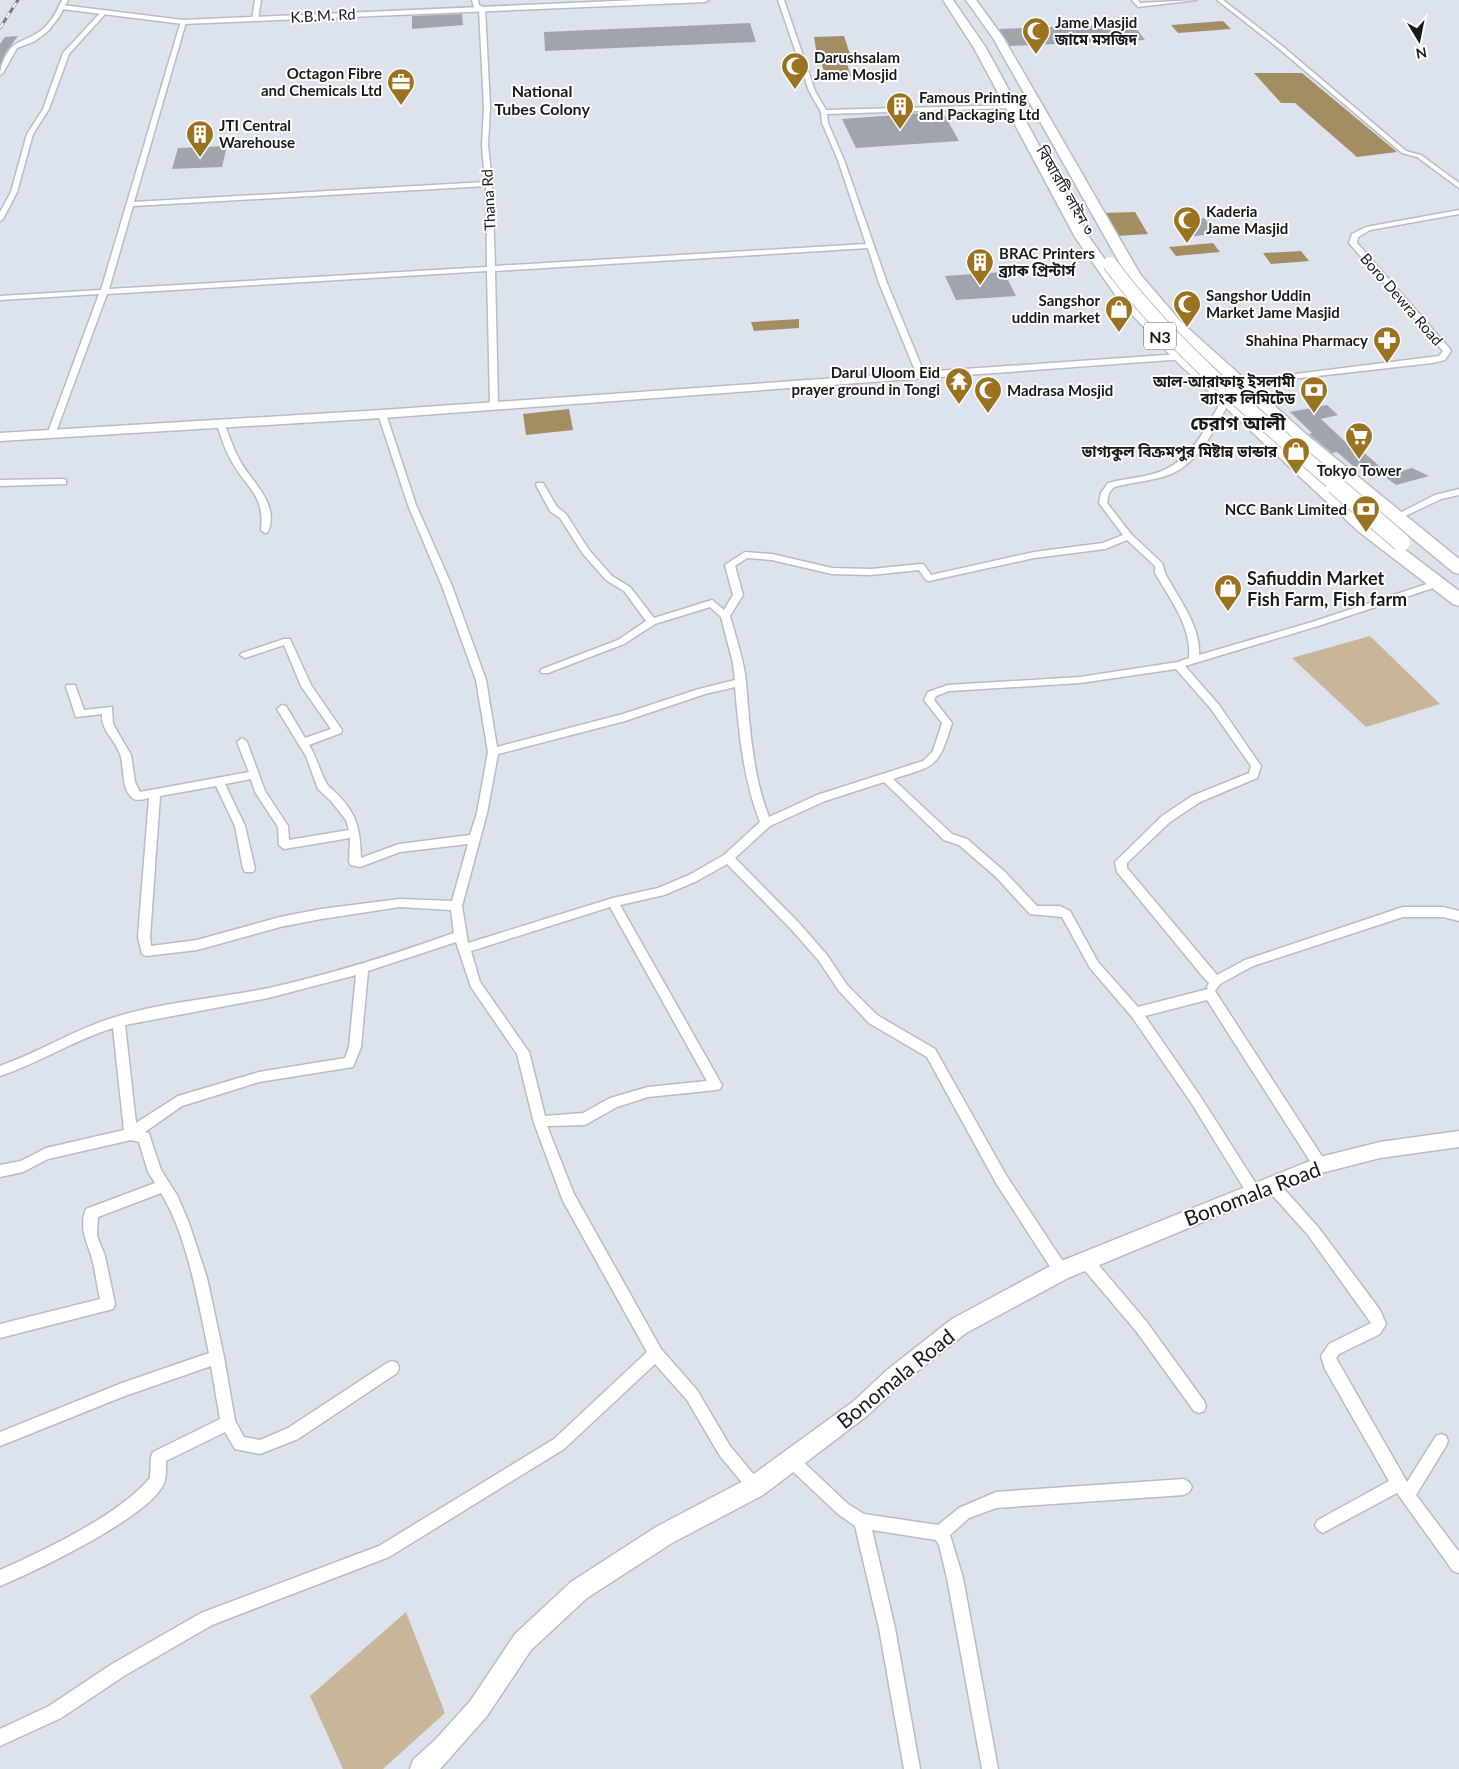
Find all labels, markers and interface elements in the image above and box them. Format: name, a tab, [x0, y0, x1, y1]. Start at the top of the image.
street label: K.B.M. Rd	[290, 4, 356, 26]
place label: Jame Masjid জামে মসজিদ	[1054, 13, 1138, 48]
north arrow	[1394, 15, 1444, 65]
mosque icon: Jame Masjid জামে মসজিদ	[1021, 16, 1051, 55]
text: N	[1415, 44, 1428, 63]
place label: Darushsalam Jame Mosjid	[814, 48, 900, 83]
mosque icon: Darushsalam Jame Mosjid	[780, 51, 810, 90]
place label: Octagon Fibre and Chemicals Ltd	[261, 64, 382, 99]
office icon: Octagon Fibre and Chemicals Ltd	[386, 67, 416, 106]
district label: National Tubes Colony	[494, 81, 590, 118]
place label: Famous Printing and Packaging Ltd	[919, 88, 1040, 123]
building icon: Famous Printing and Packaging Ltd	[885, 91, 915, 130]
place label: JTI Central Warehouse	[219, 116, 295, 151]
building icon: JTI Central Warehouse	[185, 119, 215, 158]
street label: বিআরটি লাইন ৩	[1033, 141, 1099, 238]
street label: Thana Rd	[477, 169, 499, 231]
place label: Kaderia Jame Masjid	[1206, 202, 1288, 237]
mosque icon: Kaderia Jame Masjid	[1172, 205, 1202, 244]
place label: BRAC Printers ব্র্যাক প্রিন্টার্স	[998, 244, 1095, 279]
building icon: BRAC Printers ব্র্যাক প্রিন্টার্স	[965, 247, 995, 286]
street label: Boro Dewra Road	[1357, 249, 1447, 349]
place label: Sangshor Uddin Market Jame Masjid	[1206, 286, 1340, 321]
mosque icon: Sangshor Uddin Market Jame Masjid	[1172, 289, 1202, 328]
place label: Sangshor uddin market	[1012, 291, 1100, 326]
shop icon: Sangshor uddin market	[1104, 294, 1134, 333]
road number: N3	[1144, 322, 1176, 350]
pharmacy icon: Shahina Pharmacy	[1372, 325, 1402, 364]
place label: Shahina Pharmacy	[1246, 331, 1368, 349]
place label: Darul Uloom Eid prayer ground in Tongi	[792, 363, 940, 398]
temple icon: Darul Uloom Eid prayer ground in Tongi	[944, 366, 974, 405]
place label: আল-আরাফাহ্ ইসলামী ব্যাংক লিমিটেড	[1152, 372, 1296, 407]
mosque icon: Madrasa Mosjid	[973, 375, 1003, 414]
bank icon: আল-আরাফাহ্ ইসলামী ব্যাংক লিমিটেড	[1299, 375, 1329, 414]
place label: Madrasa Mosjid	[1007, 381, 1113, 399]
district label: চেরাগ আলী	[1190, 411, 1286, 434]
supermarket icon: Tokyo Tower	[1344, 421, 1374, 460]
shop icon: ভাগ্যকুল বিক্রমপুর মিষ্টান্ন ভান্ডার	[1281, 436, 1311, 475]
place label: ভাগ্যকুল বিক্রমপুর মিষ্টান্ন ভান্ডার	[1081, 442, 1278, 462]
place label: Tokyo Tower	[1317, 461, 1402, 479]
bank icon: NCC Bank Limited	[1351, 494, 1381, 533]
place label: NCC Bank Limited	[1225, 500, 1347, 518]
place label: Safiuddin Market Fish Farm, Fish farm	[1247, 567, 1407, 610]
shop icon: Safiuddin Market Fish Farm, Fish farm	[1213, 573, 1243, 612]
street label: Bonomala Road	[1180, 1156, 1324, 1230]
street label: Bonomala Road	[831, 1323, 959, 1433]

